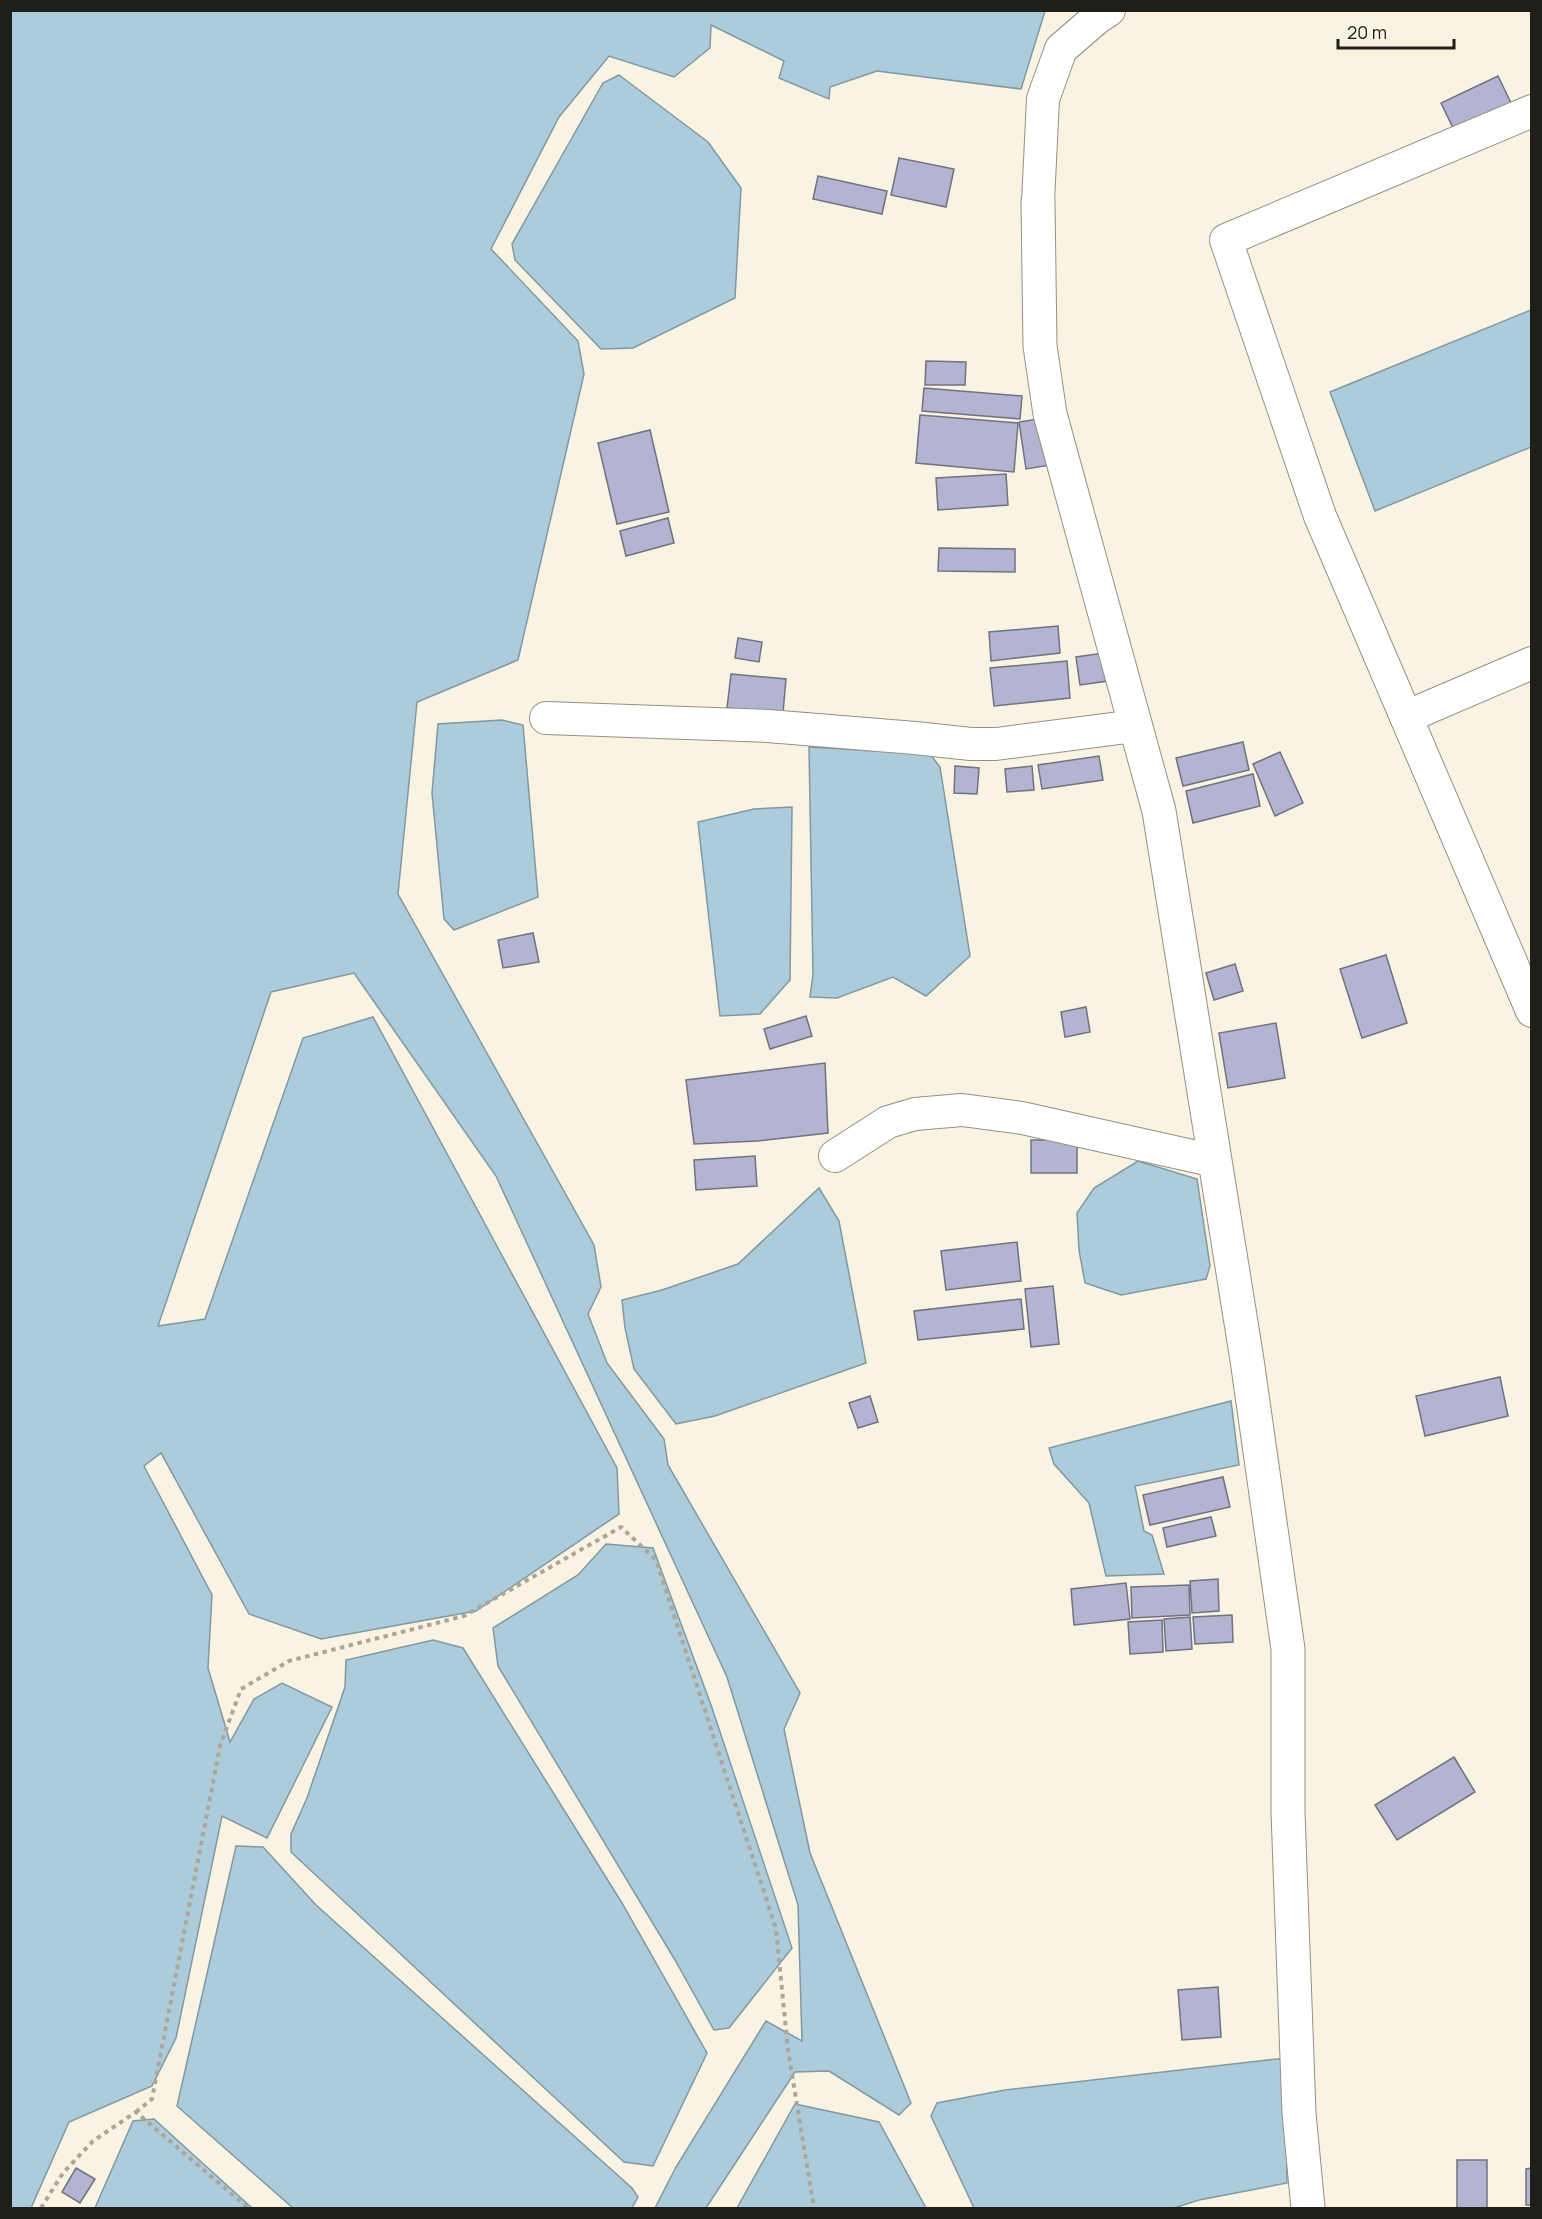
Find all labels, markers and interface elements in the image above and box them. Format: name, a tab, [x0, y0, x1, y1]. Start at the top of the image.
scale bar	[1338, 12, 1454, 50]
text: 20 m	[1347, 20, 1387, 44]

